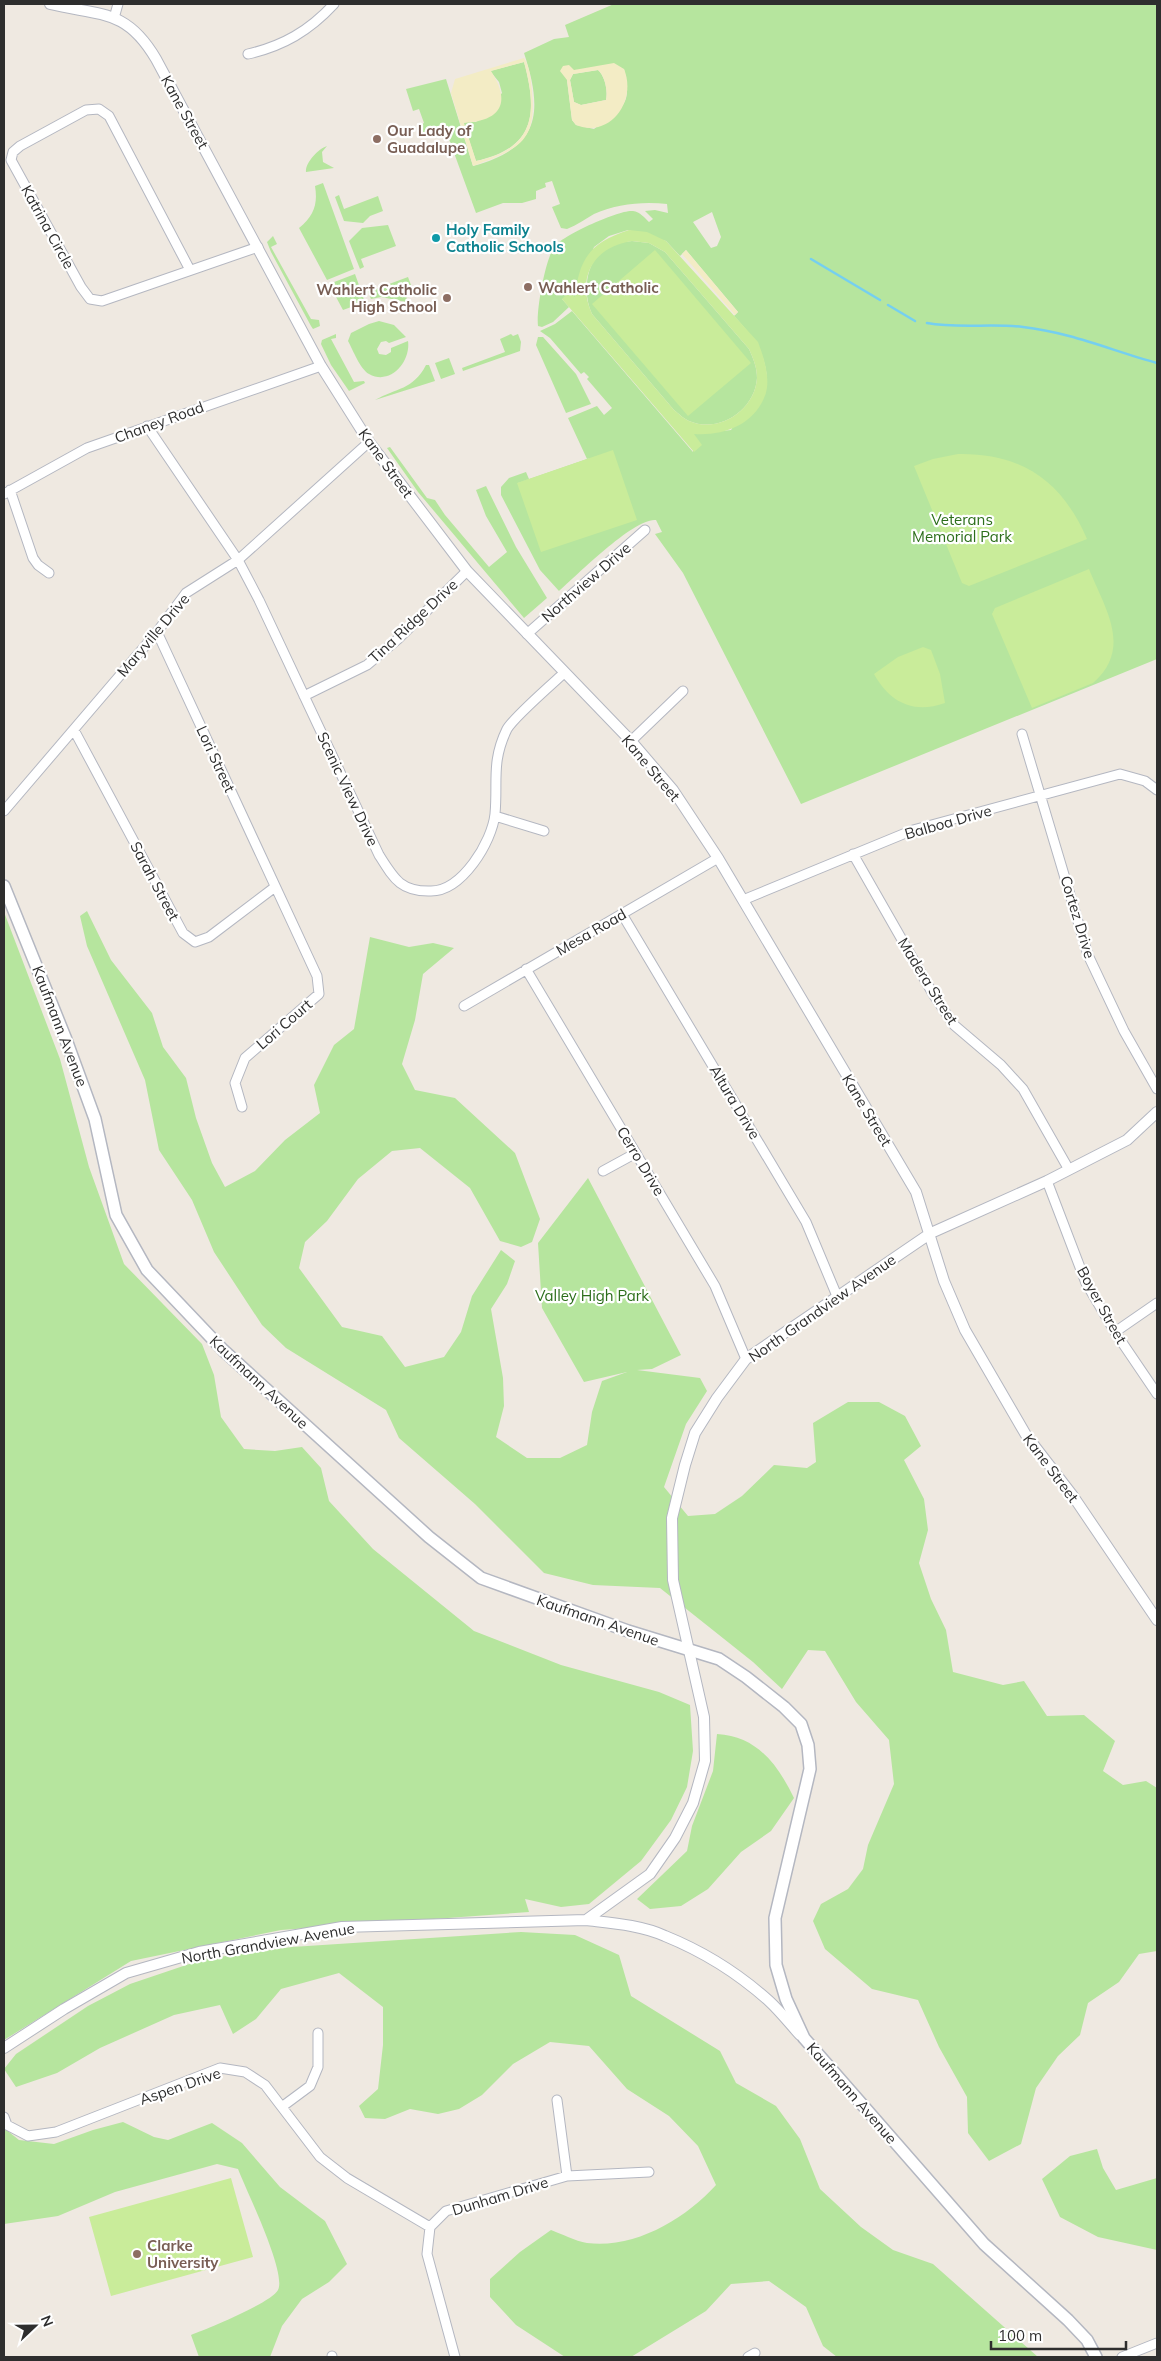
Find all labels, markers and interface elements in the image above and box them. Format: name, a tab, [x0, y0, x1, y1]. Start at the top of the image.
street label: Kane Street	[157, 72, 213, 152]
place label: Our Lady of Guadalupe	[387, 121, 472, 157]
marker: Our Lady of Guadalupe	[371, 133, 383, 145]
street label: Katrina Circle	[17, 182, 79, 272]
place label: Holy Family Catholic Schools	[446, 220, 564, 256]
marker: Holy Family Catholic Schools	[430, 232, 442, 244]
place label: Wahlert Catholic	[538, 278, 659, 297]
place label: Wahlert Catholic High School	[316, 280, 437, 316]
marker: Wahlert Catholic	[522, 281, 534, 293]
marker: Wahlert Catholic High School	[441, 292, 453, 304]
street label: Chaney Road	[112, 397, 206, 447]
street label: Kane Street	[355, 425, 417, 501]
park label: Veterans Memorial Park	[912, 510, 1012, 546]
street label: Northview Drive	[537, 538, 635, 626]
street label: Tina Ridge Drive	[365, 575, 461, 667]
street label: Maryville Drive	[113, 589, 193, 681]
street label: Lori Street	[192, 723, 240, 795]
street label: Scenic View Drive	[313, 729, 383, 849]
street label: Kane Street	[618, 731, 684, 805]
street label: Balboa Drive	[902, 801, 994, 843]
street label: Sarah Street	[126, 838, 184, 924]
street label: Cortez Drive	[1056, 873, 1100, 961]
street label: Mesa Road	[552, 904, 630, 960]
street label: Madera Street	[894, 934, 962, 1028]
street label: Kaufmann Avenue	[28, 963, 92, 1089]
street label: Lori Court	[252, 995, 316, 1053]
street label: Altura Drive	[705, 1062, 765, 1142]
street label: Kane Street	[838, 1070, 896, 1150]
street label: Cerro Drive	[613, 1123, 669, 1199]
street label: North Grandview Avenue	[745, 1250, 899, 1366]
street label: Boyer Street	[1073, 1263, 1131, 1347]
park label: Valley High Park	[535, 1286, 649, 1305]
street label: Kaufmann Avenue	[206, 1331, 312, 1433]
street label: Kane Street	[1019, 1430, 1083, 1506]
street label: Kaufmann Avenue	[534, 1590, 662, 1650]
street label: North Grandview Avenue	[180, 1918, 356, 1968]
street label: Kaufmann Avenue	[803, 2038, 901, 2148]
street label: Aspen Drive	[137, 2063, 223, 2109]
street label: Dunham Drive	[450, 2172, 550, 2220]
place label: Clarke University	[147, 2236, 219, 2272]
marker: Clarke University	[131, 2248, 143, 2260]
north arrow	[10, 2301, 60, 2351]
text: N	[37, 2313, 57, 2329]
scale bar	[991, 2318, 1126, 2350]
text: 100 m	[998, 2326, 1042, 2345]

